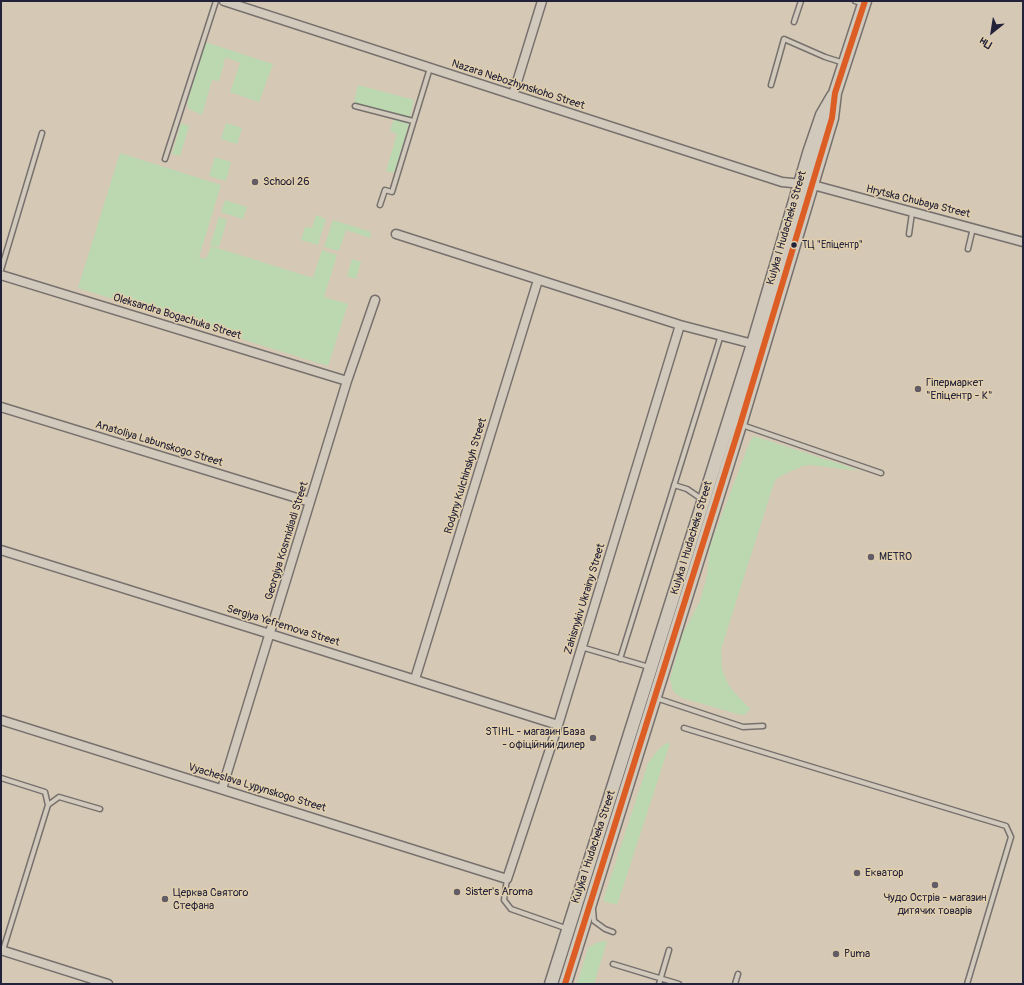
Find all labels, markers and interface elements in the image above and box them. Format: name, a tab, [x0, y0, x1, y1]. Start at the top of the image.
north arrow	[972, 12, 1012, 52]
text: Пн	[977, 34, 994, 51]
street label: Nazara Nebozhynskoho Street	[450, 57, 586, 113]
street label: Kulyka I Hudacheka Street	[764, 169, 810, 287]
place label: School 26	[263, 175, 310, 189]
marker: School 26	[250, 177, 260, 187]
street label: Hrytska Chubaya Street	[864, 183, 972, 221]
place label: ТЦ "Епіцентр"	[802, 239, 863, 251]
marker: ТЦ "Епіцентр"	[789, 240, 799, 250]
street label: Oleksandra Bogachuka Street	[111, 291, 243, 343]
place label: Гіпермаркет "Епіцентр - К"	[926, 376, 993, 402]
marker: Гіпермаркет "Епіцентр - К"	[913, 384, 923, 394]
street label: Rodyny Kulchinskyh Street	[442, 416, 490, 536]
street label: Anatoliya Labunskogo Street	[94, 418, 224, 470]
street label: Georgiya Kosmidiadi Street	[263, 480, 311, 602]
street label: Kulyka I Hudacheka Street	[668, 480, 716, 596]
street label: Zahisnykiv Ukrainy Street	[562, 542, 608, 656]
place label: METRO	[879, 550, 912, 564]
marker: METRO	[866, 552, 876, 562]
street label: Sergiya Yefremova Street	[225, 603, 341, 649]
place label: STIHL - магазин База - офіційний дилер	[485, 725, 585, 751]
marker: STIHL - магазин База - офіційний дилер	[588, 733, 598, 743]
street label: Vyacheslava Lypynskogo Street	[186, 761, 328, 815]
street label: Kulyka I Hudacheka Street	[569, 789, 619, 905]
place label: Екватор	[865, 866, 904, 880]
marker: Екватор	[852, 868, 862, 878]
marker: Чудо Острів - магазин дитячих товарів	[930, 880, 940, 890]
place label: Sister's Aroma	[465, 885, 533, 899]
place label: Церква Святого Стефана	[173, 886, 248, 912]
marker: Sister's Aroma	[452, 887, 462, 897]
place label: Чудо Острів - магазин дитячих товарів	[884, 891, 986, 917]
marker: Церква Святого Стефана	[160, 894, 170, 904]
place label: Puma	[844, 947, 870, 961]
marker: Puma	[831, 949, 841, 959]

